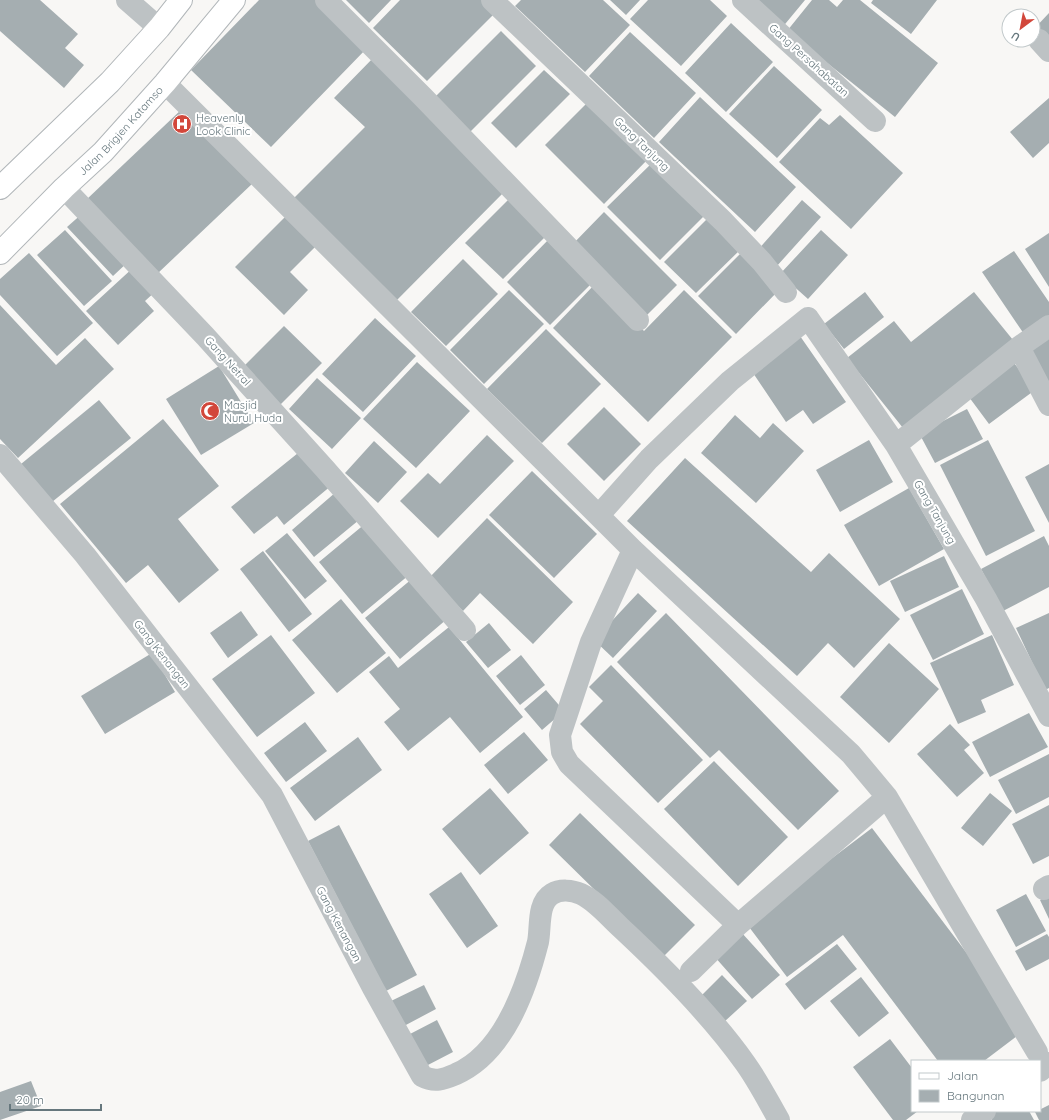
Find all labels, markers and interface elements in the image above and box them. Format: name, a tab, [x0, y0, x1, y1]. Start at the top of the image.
north arrow	[1001, 8, 1041, 48]
street label: Gang Persahabatan	[766, 21, 852, 99]
text: U	[1009, 28, 1023, 44]
street label: Jalan Brigjen Katamso	[76, 83, 166, 178]
place label: Heavenly Look Clinic	[196, 111, 251, 138]
hospital icon: Heavenly Look Clinic	[171, 113, 193, 135]
street label: Gang Tanjung	[611, 114, 673, 174]
street label: Gang Netral	[202, 333, 254, 389]
place label: Masjid Nurul Huda	[224, 398, 282, 425]
mosque icon: Masjid Nurul Huda	[199, 400, 221, 422]
street label: Gang Tanjung	[911, 477, 959, 547]
street label: Gang Kenangan	[131, 617, 193, 691]
street label: Gang Kenangan	[313, 884, 365, 964]
legend	[911, 1060, 1041, 1112]
text: Jalan	[947, 1068, 978, 1083]
scale bar	[10, 1086, 101, 1112]
text: Bangunan	[947, 1088, 1004, 1103]
text: 20 m	[16, 1092, 44, 1107]

